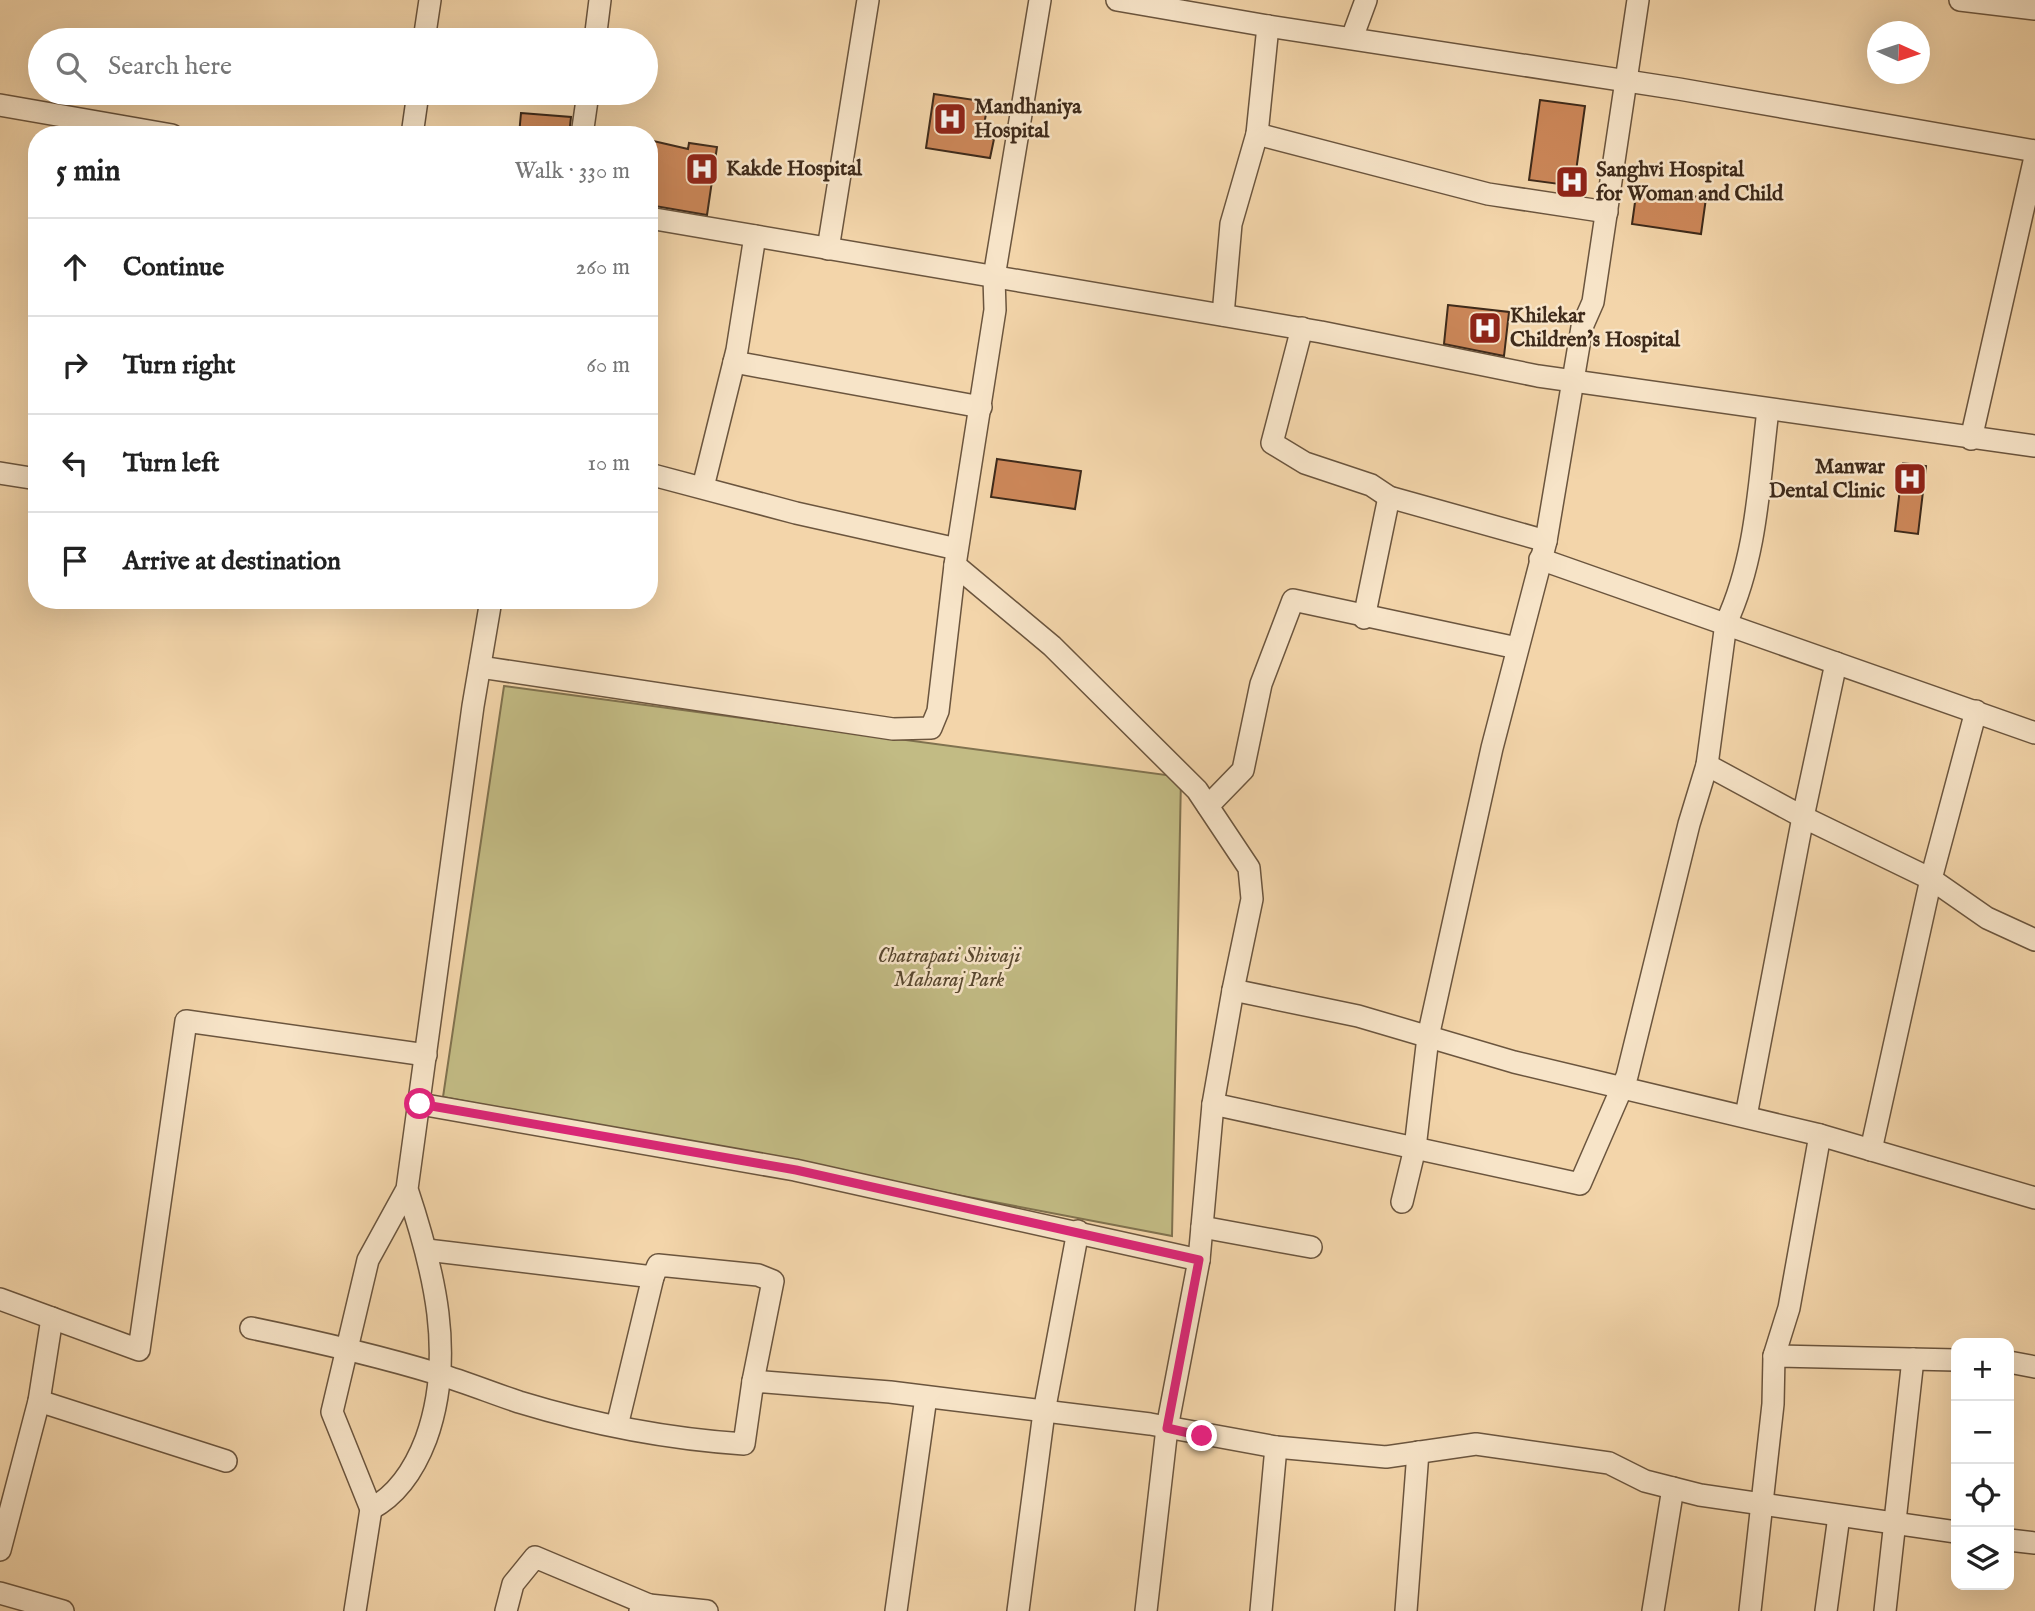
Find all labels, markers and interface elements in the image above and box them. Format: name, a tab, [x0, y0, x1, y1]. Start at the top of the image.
north arrow	[1867, 21, 1930, 84]
search box	[28, 28, 658, 105]
icon: search	[52, 48, 90, 86]
text: Search here	[108, 50, 232, 83]
place label: Mandhaniya Hospital	[974, 94, 1082, 145]
hospital icon: Mandhaniya Hospital	[931, 100, 969, 138]
hospital icon: Kakde Hospital	[683, 150, 721, 188]
text: 5 min	[56, 153, 121, 191]
place label: Kakde Hospital	[726, 156, 863, 183]
text: Walk · 330 m	[515, 157, 630, 186]
place label: Sanghvi Hospital for Woman and Child	[1596, 157, 1784, 208]
hospital icon: Sanghvi Hospital for Woman and Child	[1553, 163, 1591, 201]
icon: ahead	[56, 248, 94, 286]
text: Continue	[123, 251, 224, 284]
text: 260 m	[575, 253, 630, 282]
place label: Khilekar Children's Hospital	[1510, 303, 1681, 354]
hospital icon: Khilekar Children's Hospital	[1466, 309, 1504, 347]
icon: right	[56, 346, 94, 384]
text: Turn right	[123, 349, 236, 382]
text: 60 m	[586, 351, 630, 380]
icon: left	[56, 444, 94, 482]
text: Turn left	[123, 447, 220, 480]
text: 10 m	[587, 449, 630, 478]
place label: Manwar Dental Clinic	[1769, 454, 1885, 505]
hospital icon: Manwar Dental Clinic	[1891, 460, 1929, 498]
icon: arrive	[56, 542, 94, 580]
text: Arrive at destination	[123, 545, 341, 578]
park label: Chatrapati Shivaji Maharaj Park	[877, 943, 1022, 994]
route start	[404, 1088, 435, 1119]
map controls	[1951, 1338, 2014, 1590]
button: +	[1951, 1338, 2014, 1401]
button: −	[1951, 1401, 2014, 1464]
route end	[1186, 1420, 1217, 1451]
button: locate	[1951, 1464, 2014, 1527]
button: layers	[1951, 1527, 2014, 1590]

